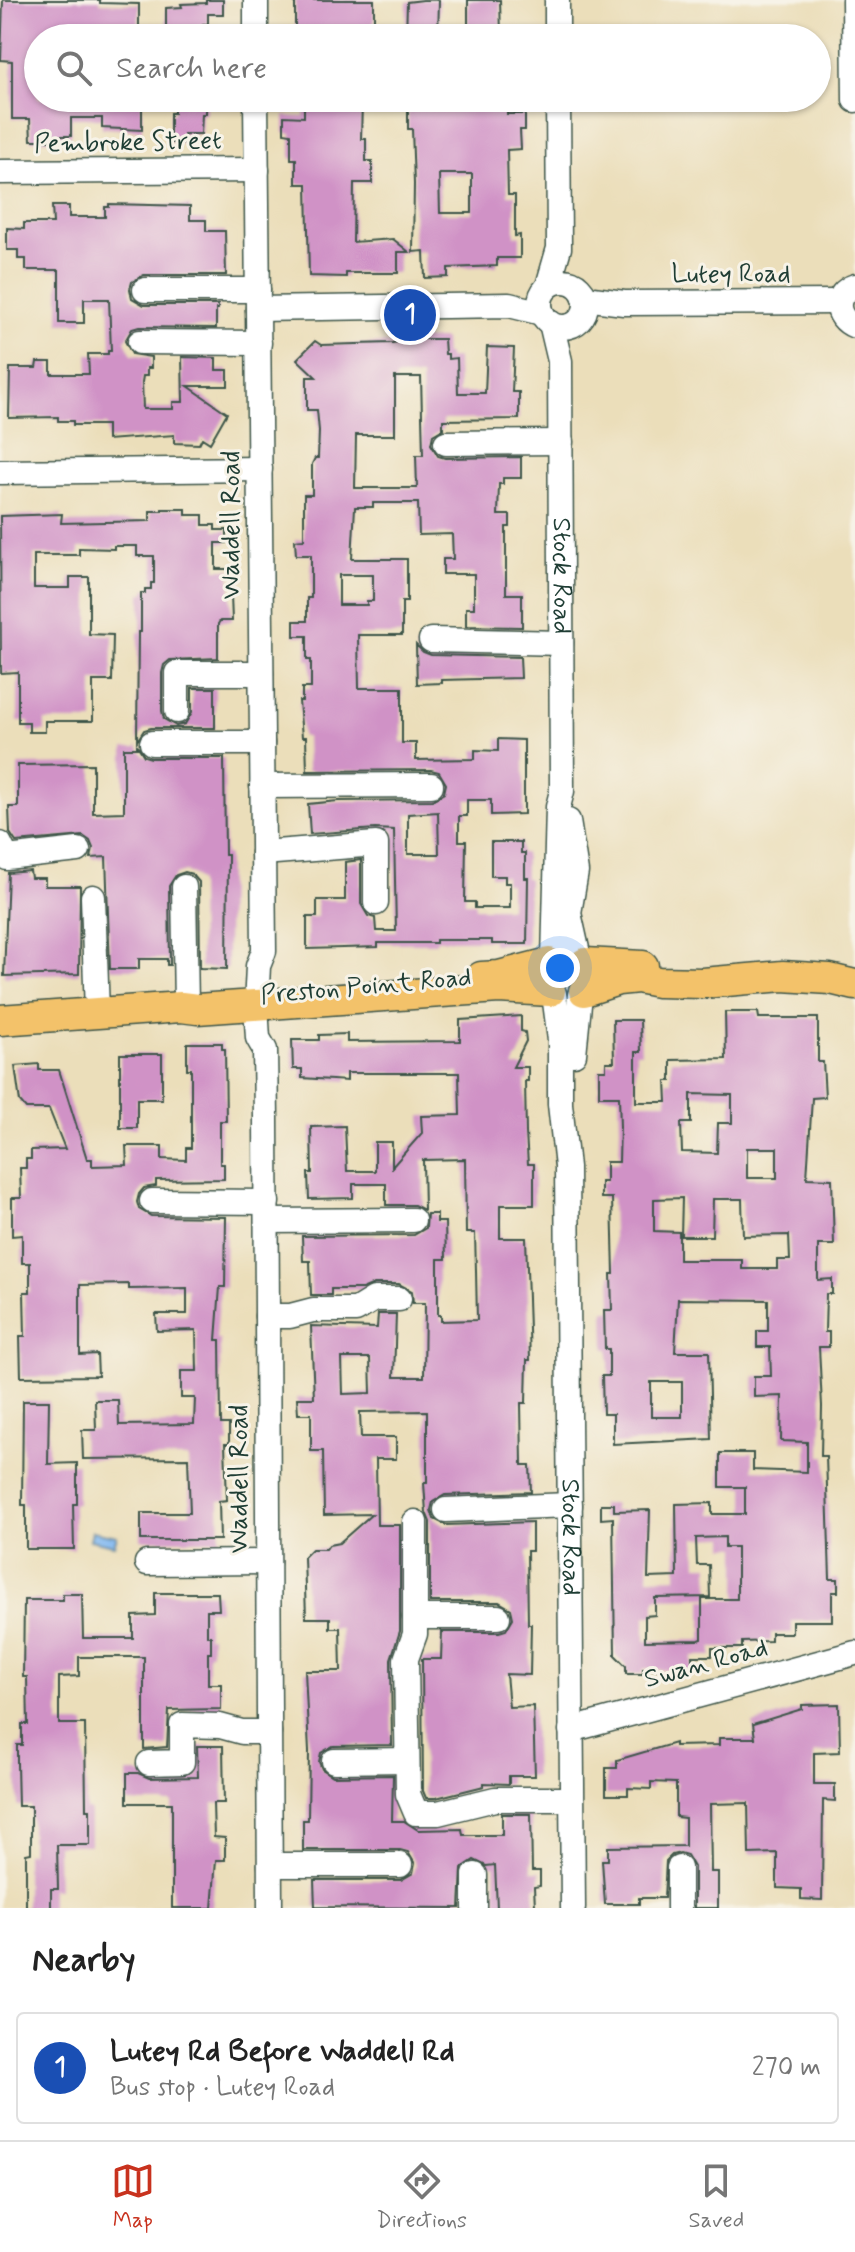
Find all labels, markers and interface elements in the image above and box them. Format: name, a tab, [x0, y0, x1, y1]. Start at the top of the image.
search box	[24, 24, 831, 112]
icon: search	[52, 46, 96, 90]
text: Search here	[116, 49, 267, 88]
street label: Pembroke Street	[34, 124, 222, 162]
street label: Lutey Road	[672, 258, 790, 292]
pin: 1	[384, 285, 436, 345]
street label: Waddell Road	[215, 451, 249, 599]
street label: Stock Road	[544, 517, 578, 634]
your location	[540, 948, 580, 988]
street label: Preston Point Road	[259, 961, 473, 1013]
street label: Waddell Road	[223, 1405, 257, 1553]
street label: Stock Road	[553, 1479, 587, 1596]
street label: Swan Road	[640, 1631, 772, 1697]
text: Nearby	[32, 1938, 136, 1983]
text: Lutey Rd Before Waddell Rd	[110, 2032, 455, 2071]
text: 1	[54, 2051, 66, 2085]
text: 270 m	[752, 2051, 821, 2085]
text: Bus stop · Lutey Road	[110, 2071, 335, 2105]
tab: Map	[111, 2159, 155, 2235]
tab: Directions	[376, 2159, 467, 2235]
tab: Saved	[689, 2159, 744, 2235]

